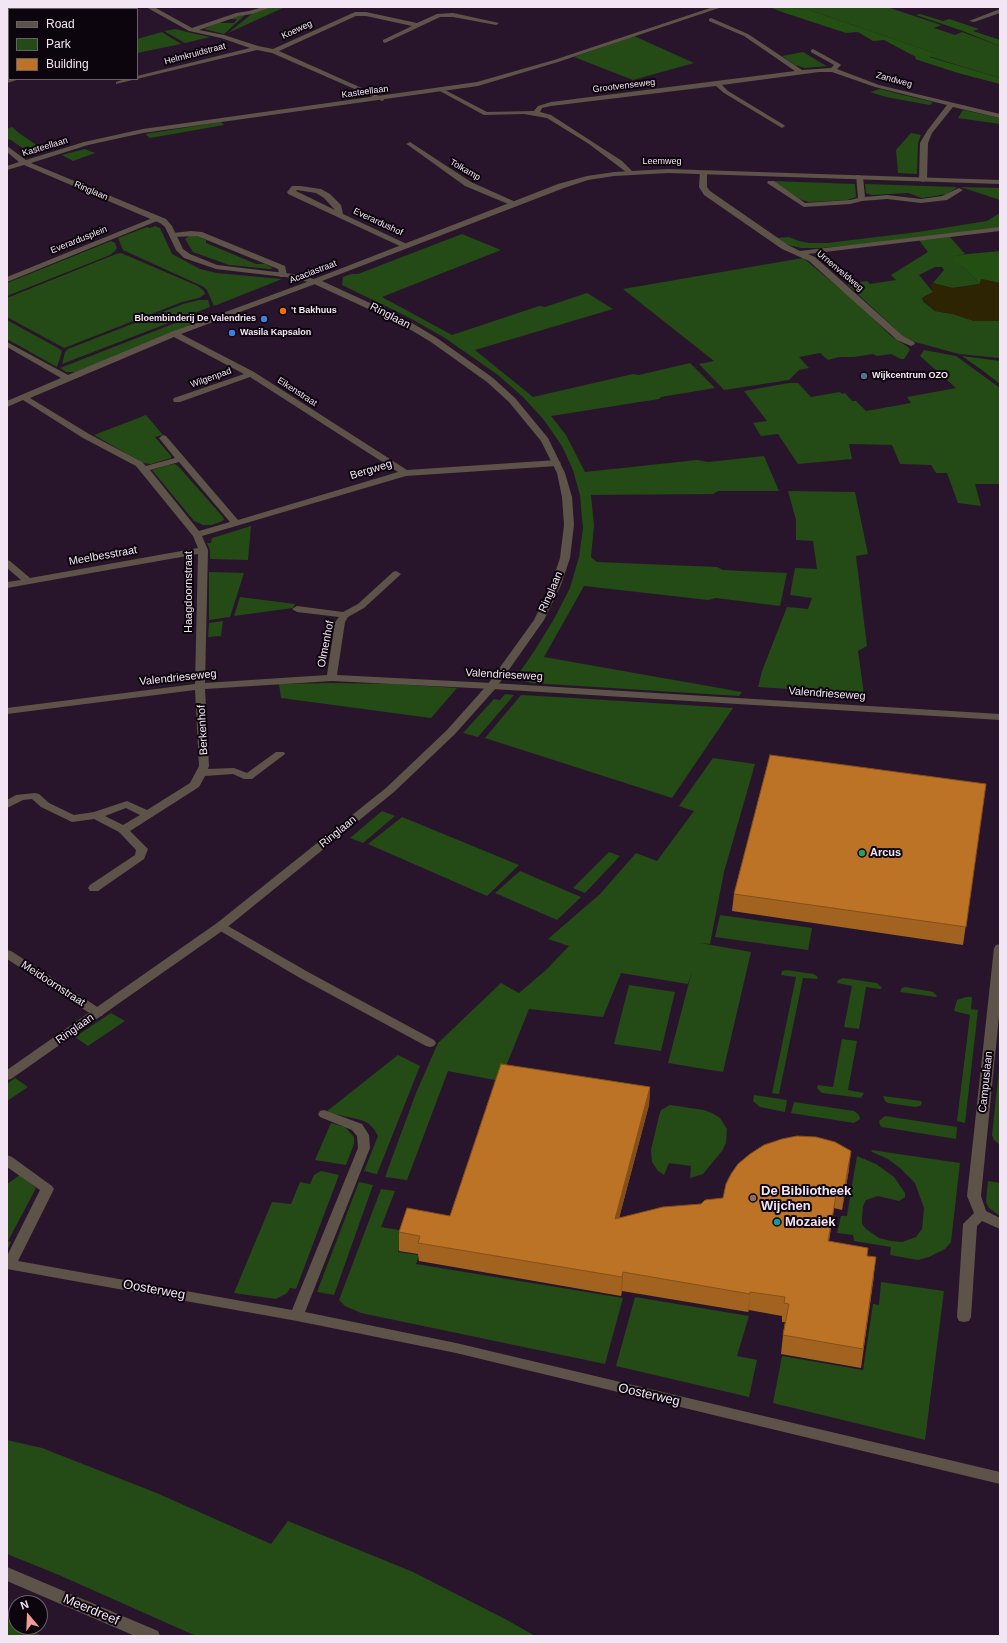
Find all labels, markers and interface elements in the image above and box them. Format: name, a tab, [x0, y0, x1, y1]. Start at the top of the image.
legend	[8, 8, 138, 80]
text: Road	[46, 17, 75, 31]
street label: Koeweg	[280, 18, 314, 42]
text: Park	[46, 37, 71, 51]
street label: Helmkruidstraat	[163, 41, 227, 67]
text: Building	[46, 57, 89, 71]
street label: Zandweg	[875, 70, 913, 90]
street label: Grootvenseweg	[592, 77, 656, 95]
street label: Kasteellaan	[341, 83, 389, 101]
street label: Kasteellaan	[21, 135, 69, 159]
street label: Tolkamp	[448, 157, 482, 183]
street label: Leemweg	[642, 157, 682, 167]
street label: Ringlaan	[73, 179, 109, 203]
street label: Everardushof	[351, 206, 405, 238]
street label: Everardusplein	[49, 224, 109, 256]
street label: Urnenveldweg	[814, 248, 866, 294]
street label: Acaciastraat	[288, 258, 338, 286]
street label: Ringlaan	[368, 300, 412, 332]
marker: 't Bakhuus	[278, 306, 288, 316]
place label: 't Bakhuus	[291, 306, 337, 316]
place label: Bloembinderij De Valendries	[134, 314, 256, 324]
marker: Bloembinderij De Valendries	[259, 314, 269, 324]
marker: Wasila Kapsalon	[227, 328, 237, 338]
place label: Wasila Kapsalon	[240, 328, 311, 338]
street label: Wilgenpad	[189, 366, 233, 390]
marker: Wijkcentrum OZO	[859, 371, 869, 381]
place label: Wijkcentrum OZO	[872, 371, 948, 381]
street label: Eikenstraat	[275, 375, 319, 409]
street label: Bergweg	[348, 457, 394, 483]
street label: Meelbesstraat	[68, 544, 138, 568]
street label: Haagdoornstraat	[182, 551, 196, 633]
street label: Ringlaan	[536, 569, 566, 615]
street label: Olmenhof	[315, 619, 337, 669]
street label: Valendrieseweg	[465, 666, 543, 684]
street label: Valendrieseweg	[139, 667, 217, 689]
street label: Valendrieseweg	[788, 685, 866, 703]
street label: Berkenhof	[195, 705, 211, 755]
street label: Ringlaan	[317, 813, 359, 851]
place label: Arcus	[870, 846, 901, 860]
marker: Arcus	[857, 848, 867, 858]
street label: Meidoornstraat	[19, 958, 87, 1010]
street label: Ringlaan	[53, 1011, 97, 1047]
street label: Campuslaan	[976, 1051, 996, 1113]
place label: De Bibliotheek Wijchen	[761, 1183, 851, 1214]
marker: De Bibliotheek Wijchen	[748, 1193, 758, 1203]
place label: Mozaiek	[785, 1214, 836, 1230]
marker: Mozaiek	[772, 1217, 782, 1227]
street label: Oosterweg	[122, 1277, 186, 1303]
street label: Oosterweg	[617, 1380, 681, 1410]
street label: Meerdreef	[61, 1591, 121, 1629]
north arrow	[8, 1595, 48, 1635]
text: N	[19, 1598, 30, 1612]

